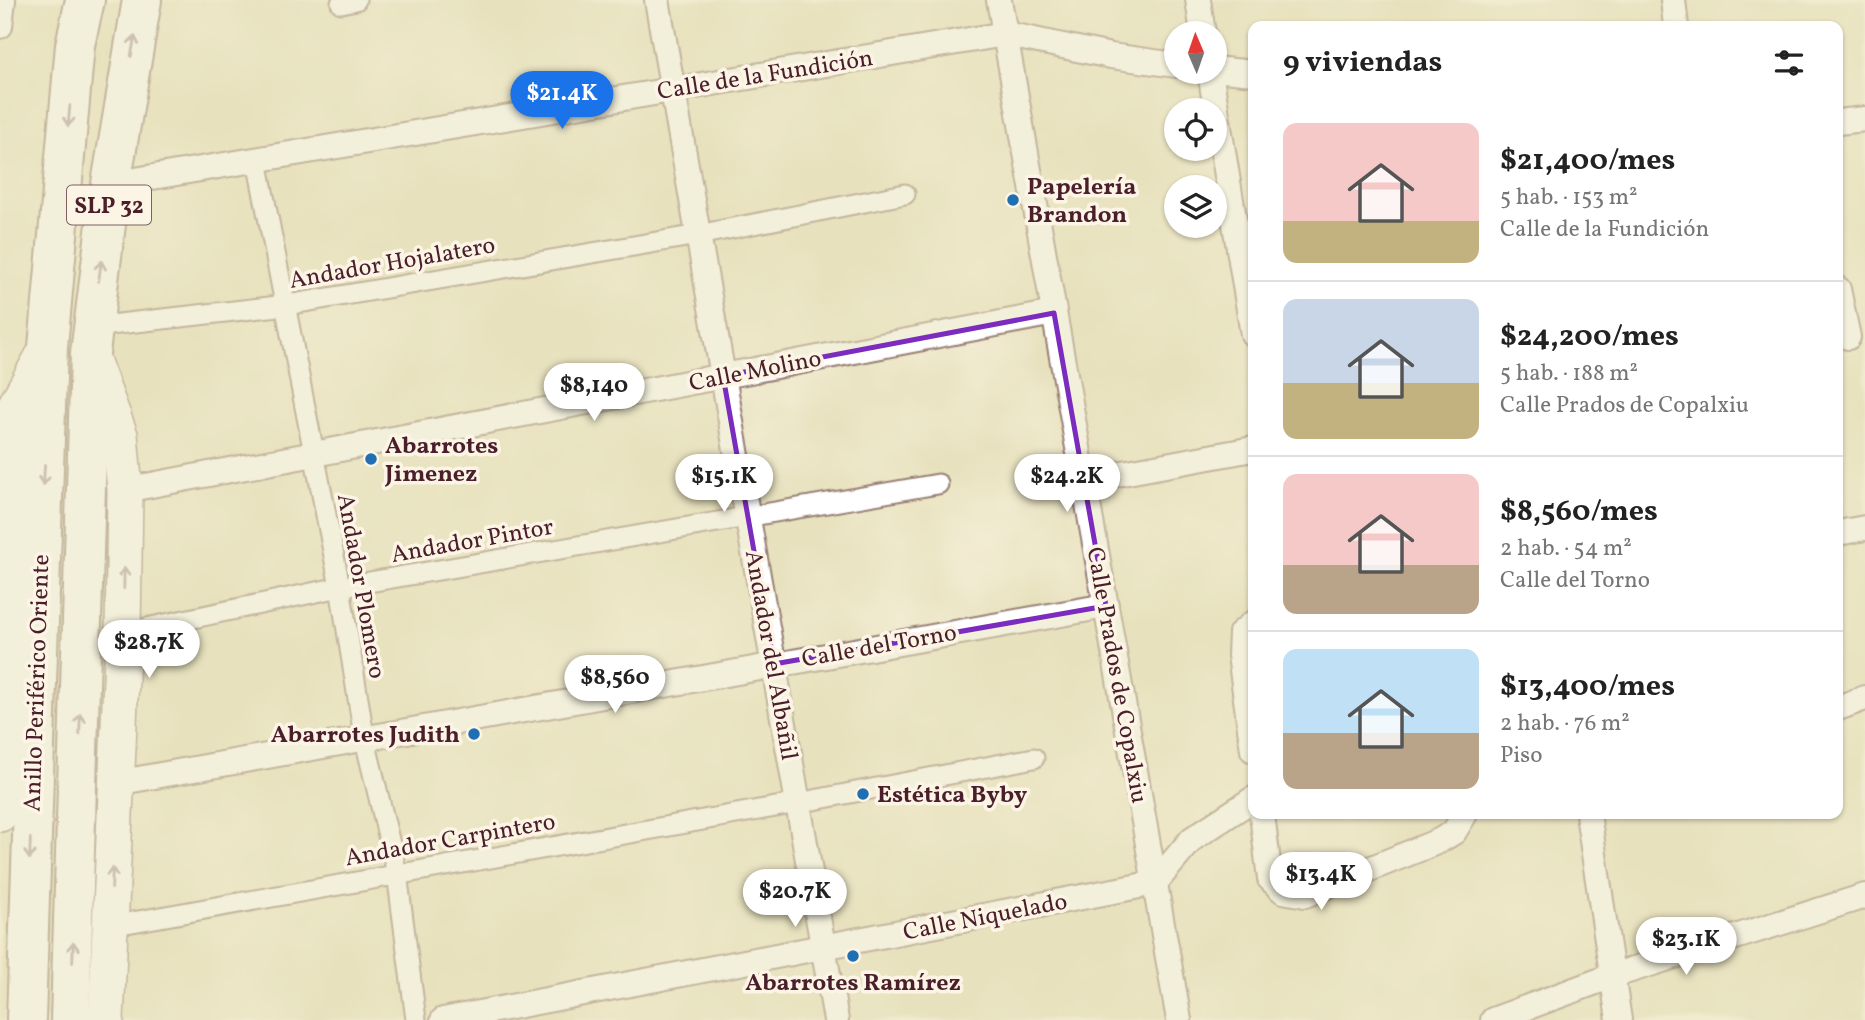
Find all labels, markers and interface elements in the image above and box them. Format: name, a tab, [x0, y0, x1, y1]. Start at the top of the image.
north arrow	[1164, 21, 1227, 84]
map controls	[1164, 21, 1227, 238]
one-way arrow	[127, 35, 140, 58]
street label: Calle de la Fundición	[655, 42, 876, 110]
text: 9 viviendas	[1283, 42, 1442, 84]
icon: filters	[1770, 44, 1808, 82]
pin: $21.4K	[505, 72, 619, 131]
text: $21.4K	[526, 78, 598, 110]
button: locate	[1164, 98, 1227, 161]
one-way arrow	[62, 104, 75, 127]
text: $21,400/mes	[1500, 140, 1675, 182]
icon: home	[1339, 151, 1423, 235]
place label: Papelería Brandon	[1027, 171, 1136, 233]
button: layers	[1164, 175, 1227, 238]
text: 5 hab. · 153 m²	[1500, 182, 1638, 214]
road number: SLP 32	[67, 186, 151, 224]
marker: Papelería Brandon	[1005, 192, 1021, 208]
text: Calle de la Fundición	[1500, 214, 1709, 246]
street label: Andador Hojalatero	[287, 229, 498, 299]
one-way arrow	[93, 260, 106, 283]
text: $24,200/mes	[1500, 316, 1679, 358]
icon: home	[1339, 327, 1423, 411]
street label: Calle Molino	[686, 342, 824, 401]
text: 5 hab. · 188 m²	[1500, 358, 1638, 390]
pin: $8,140	[537, 364, 651, 423]
text: $8,140	[560, 370, 628, 402]
text: Calle Prados de Copalxiu	[1500, 390, 1749, 422]
place label: Abarrotes Jimenez	[384, 430, 498, 492]
marker: Abarrotes Jimenez	[363, 451, 379, 467]
pin: $15.1K	[667, 454, 781, 514]
pin: $24.2K	[1010, 454, 1124, 514]
text: $15.1K	[691, 461, 757, 493]
text: $24.2K	[1030, 461, 1104, 493]
one-way arrow	[38, 463, 51, 486]
street label: Andador Plomero	[327, 491, 393, 681]
text: $8,560/mes	[1500, 491, 1658, 533]
icon: home	[1339, 502, 1423, 586]
street label: Andador Pintor	[388, 511, 556, 573]
text: 2 hab. · 54 m²	[1500, 533, 1632, 565]
street label: Calle Prados de Copalxiu	[1077, 544, 1155, 806]
street label: Andador del Albañil	[735, 548, 805, 763]
street label: Anillo Periférico Oriente	[17, 554, 59, 812]
text: Calle del Torno	[1500, 565, 1650, 597]
one-way arrow	[117, 566, 131, 589]
street label: Calle del Torno	[799, 617, 959, 677]
pin: $28.7K	[92, 620, 206, 680]
text: $28.7K	[114, 627, 184, 659]
pin: $8,560	[558, 656, 672, 715]
text: $8,560	[580, 662, 650, 694]
text: $13,400/mes	[1500, 666, 1675, 708]
icon: home	[1339, 677, 1423, 761]
text: 2 hab. · 76 m²	[1500, 708, 1630, 740]
one-way arrow	[73, 713, 86, 736]
place label: Abarrotes Judith	[271, 719, 460, 753]
marker: Abarrotes Judith	[466, 726, 482, 742]
text: Piso	[1500, 740, 1542, 772]
place label: Estética Byby	[877, 779, 1028, 813]
marker: Estética Byby	[855, 786, 871, 802]
street label: Andador Carpintero	[342, 806, 558, 876]
one-way arrow	[23, 837, 37, 860]
pin: $13.4K	[1264, 852, 1378, 912]
text: $13.4K	[1286, 859, 1356, 891]
one-way arrow	[106, 867, 119, 890]
pin: $20.7K	[738, 870, 852, 929]
text: $20.7K	[759, 876, 831, 908]
street label: Calle Niquelado	[900, 885, 1070, 951]
pin: $23.1K	[1629, 918, 1743, 977]
text: $23.1K	[1652, 924, 1720, 956]
one-way arrow	[66, 941, 79, 964]
marker: Abarrotes Ramírez	[845, 948, 861, 964]
place label: Abarrotes Ramírez	[745, 967, 961, 1001]

